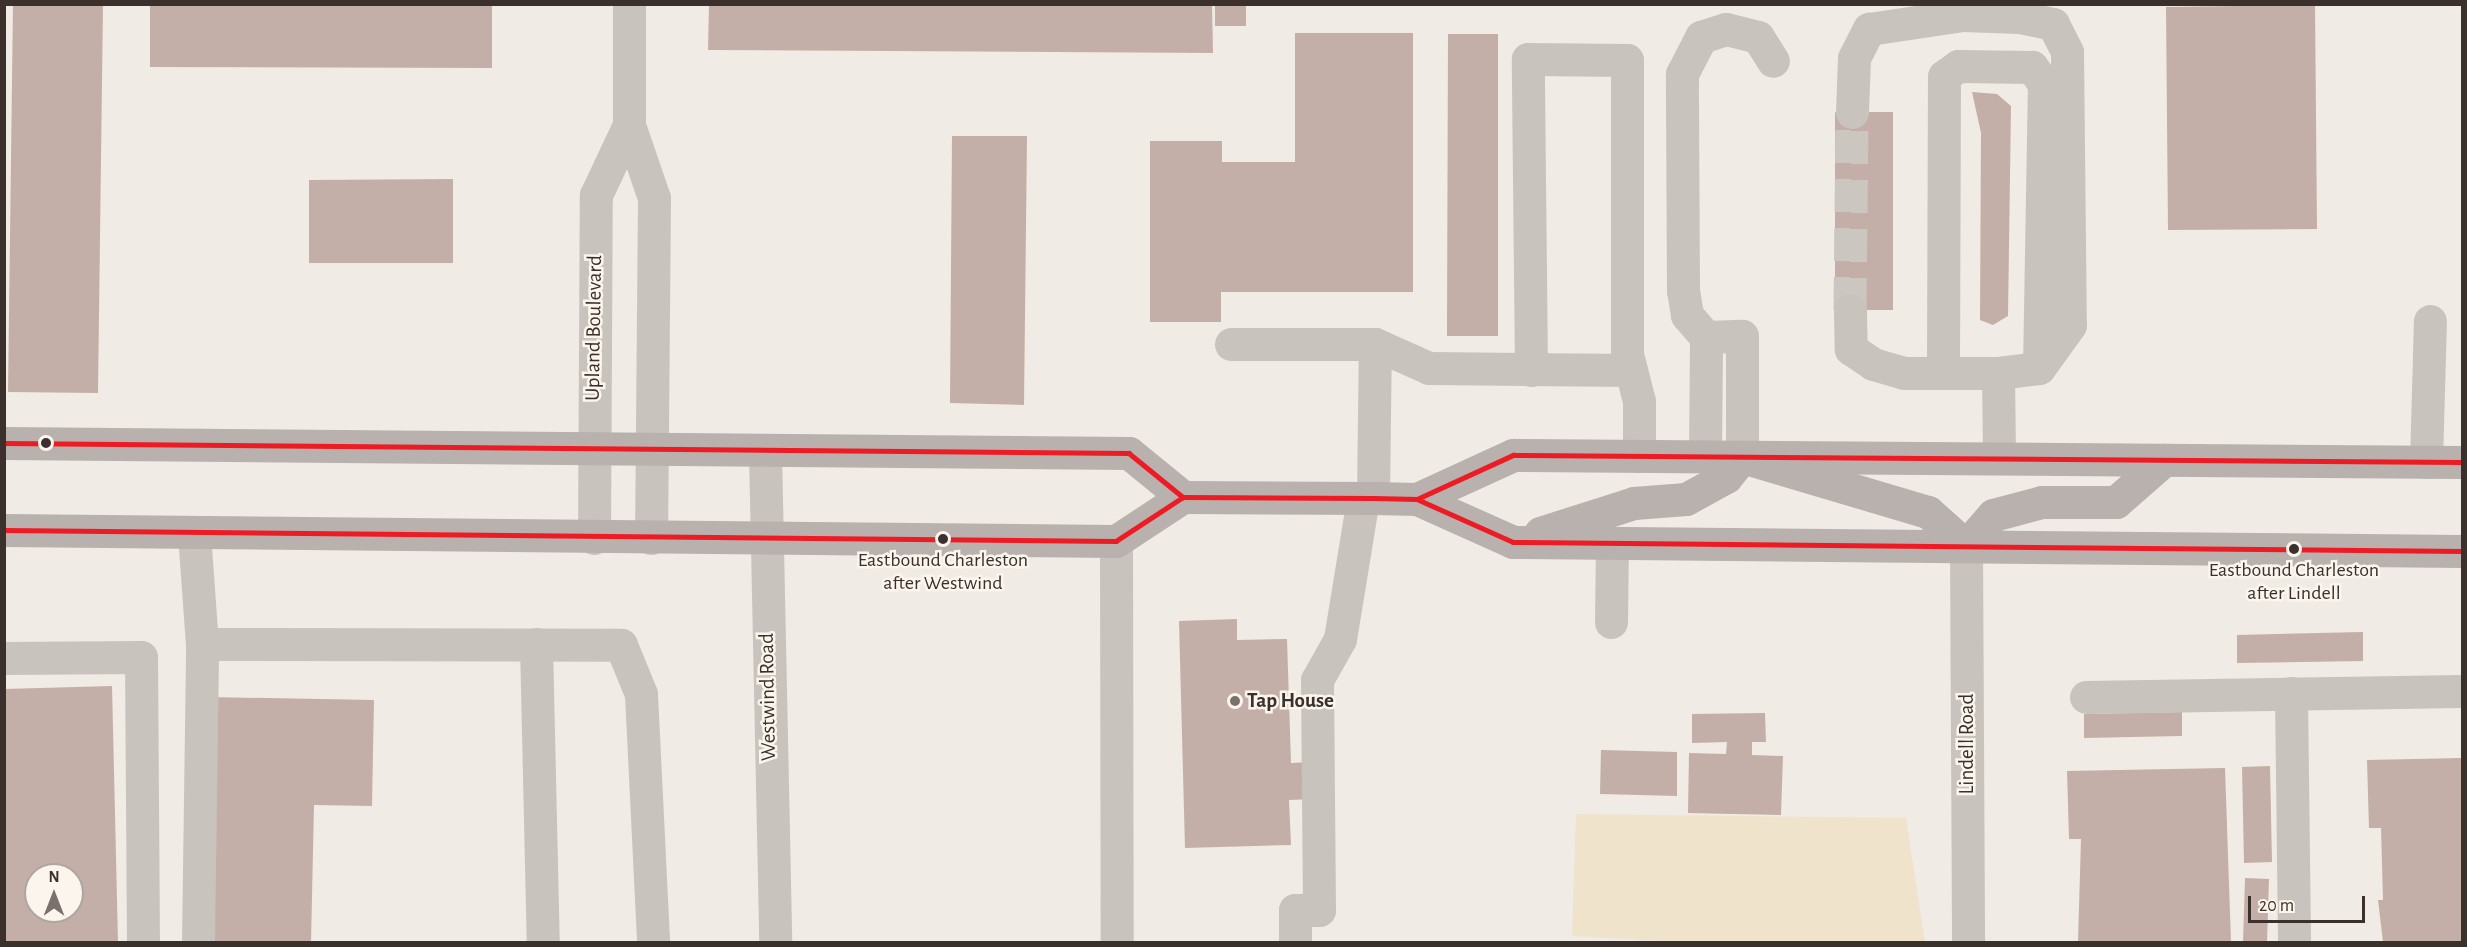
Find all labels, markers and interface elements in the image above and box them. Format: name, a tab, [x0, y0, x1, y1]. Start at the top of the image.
street label: Upland Boulevard	[580, 255, 608, 401]
unlabelled marker	[40, 437, 52, 449]
marker: Eastbound Charleston after Westwind	[937, 533, 949, 545]
marker: Eastbound Charleston after Lindell	[2288, 543, 2300, 555]
place label: Eastbound Charleston after Westwind	[858, 548, 1028, 595]
place label: Eastbound Charleston after Lindell	[2209, 558, 2379, 605]
street label: Westwind Road	[754, 633, 782, 761]
place label: Tap House	[1247, 688, 1334, 714]
marker: Tap House	[1228, 694, 1242, 708]
street label: Lindell Road	[1954, 694, 1980, 794]
north arrow	[24, 863, 84, 923]
text: N	[48, 869, 60, 885]
scale bar	[2251, 884, 2368, 922]
text: 20 m	[2259, 897, 2294, 915]

